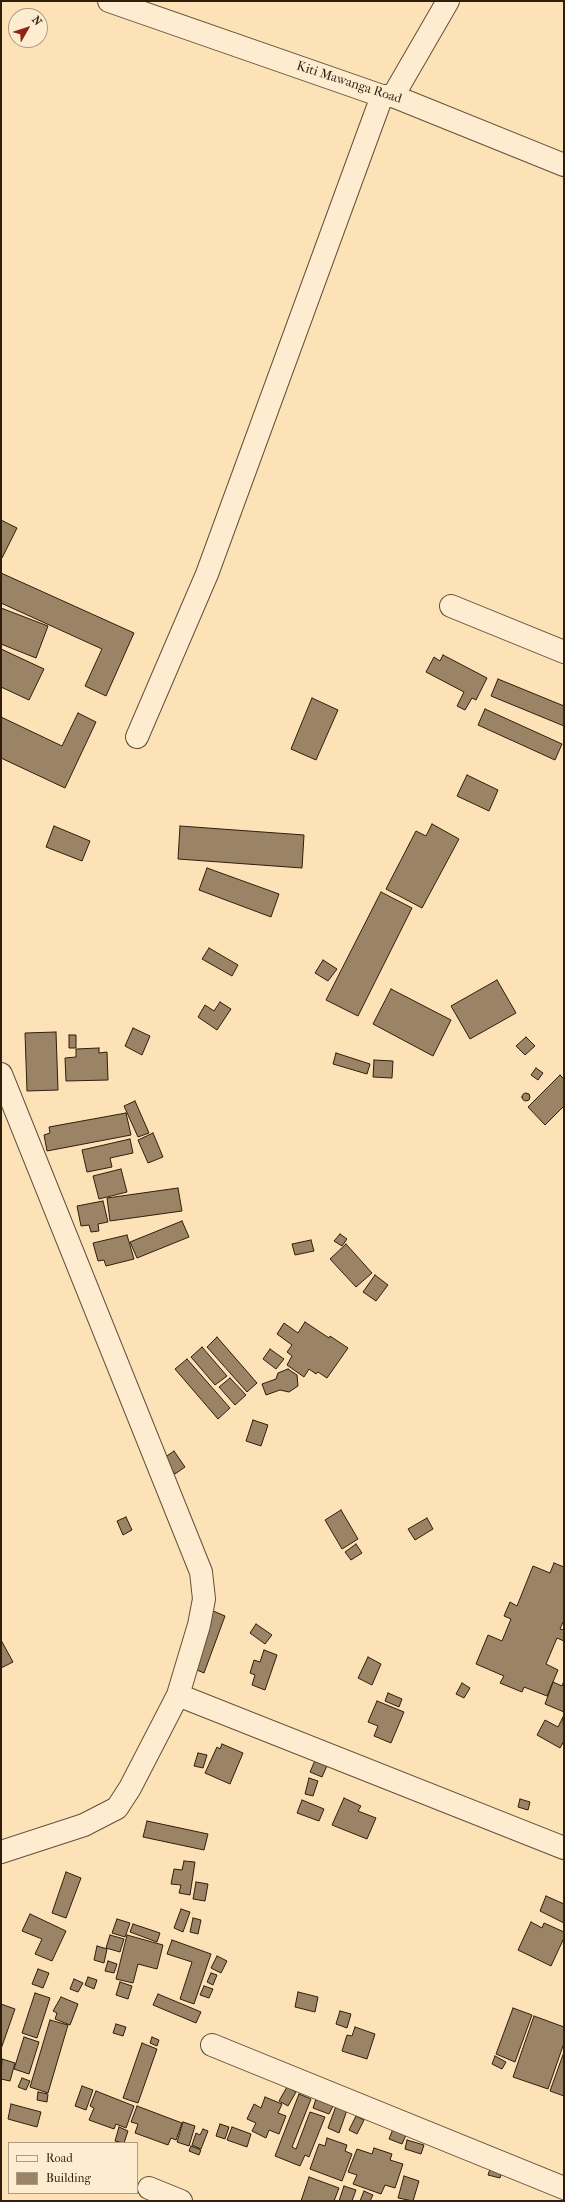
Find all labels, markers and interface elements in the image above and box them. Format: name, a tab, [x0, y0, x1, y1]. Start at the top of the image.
north arrow	[8, 8, 48, 48]
text: N	[29, 13, 45, 28]
street label: Kiti Mawanga Road	[294, 59, 404, 107]
legend	[8, 2142, 138, 2194]
text: Road	[46, 2151, 73, 2165]
text: Building	[46, 2171, 91, 2185]

